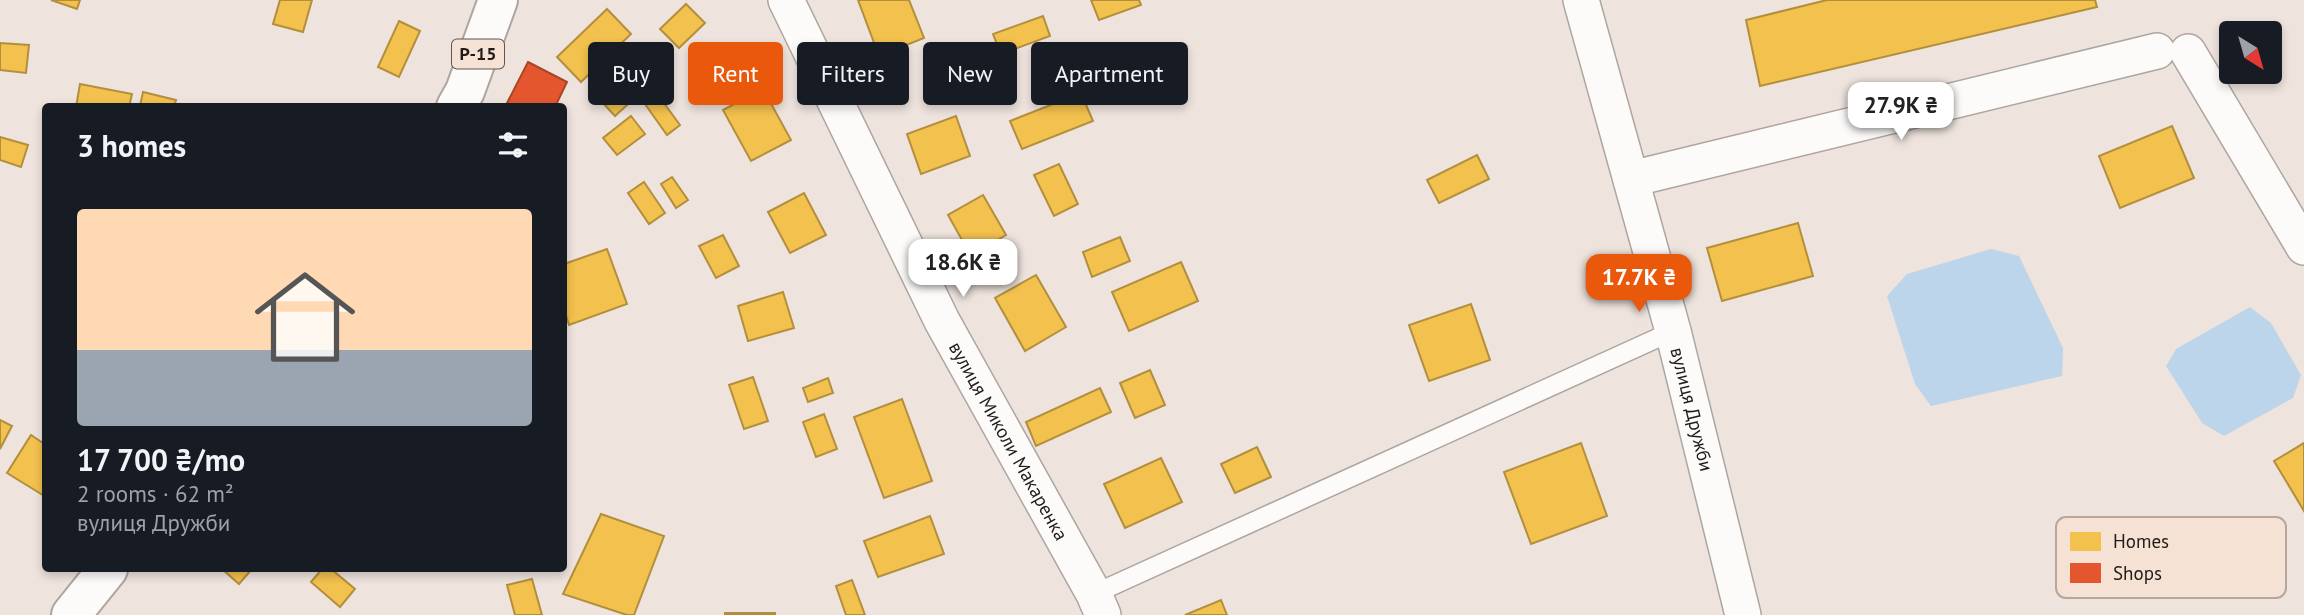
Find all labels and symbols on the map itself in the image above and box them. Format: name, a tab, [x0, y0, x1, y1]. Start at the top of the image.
north arrow	[2219, 21, 2282, 84]
road number: Р-15	[452, 40, 504, 68]
pin: 27.9K ₴	[1836, 82, 1966, 142]
pin: 18.6K ₴	[898, 240, 1028, 299]
pin: 17.7K ₴	[1574, 254, 1704, 314]
street label: вулиця Миколи Макаренка	[944, 337, 1074, 544]
street label: вулиця Дружби	[1665, 345, 1719, 474]
legend	[2056, 517, 2286, 598]
text: Homes	[2113, 529, 2169, 553]
text: Shops	[2113, 561, 2162, 585]

